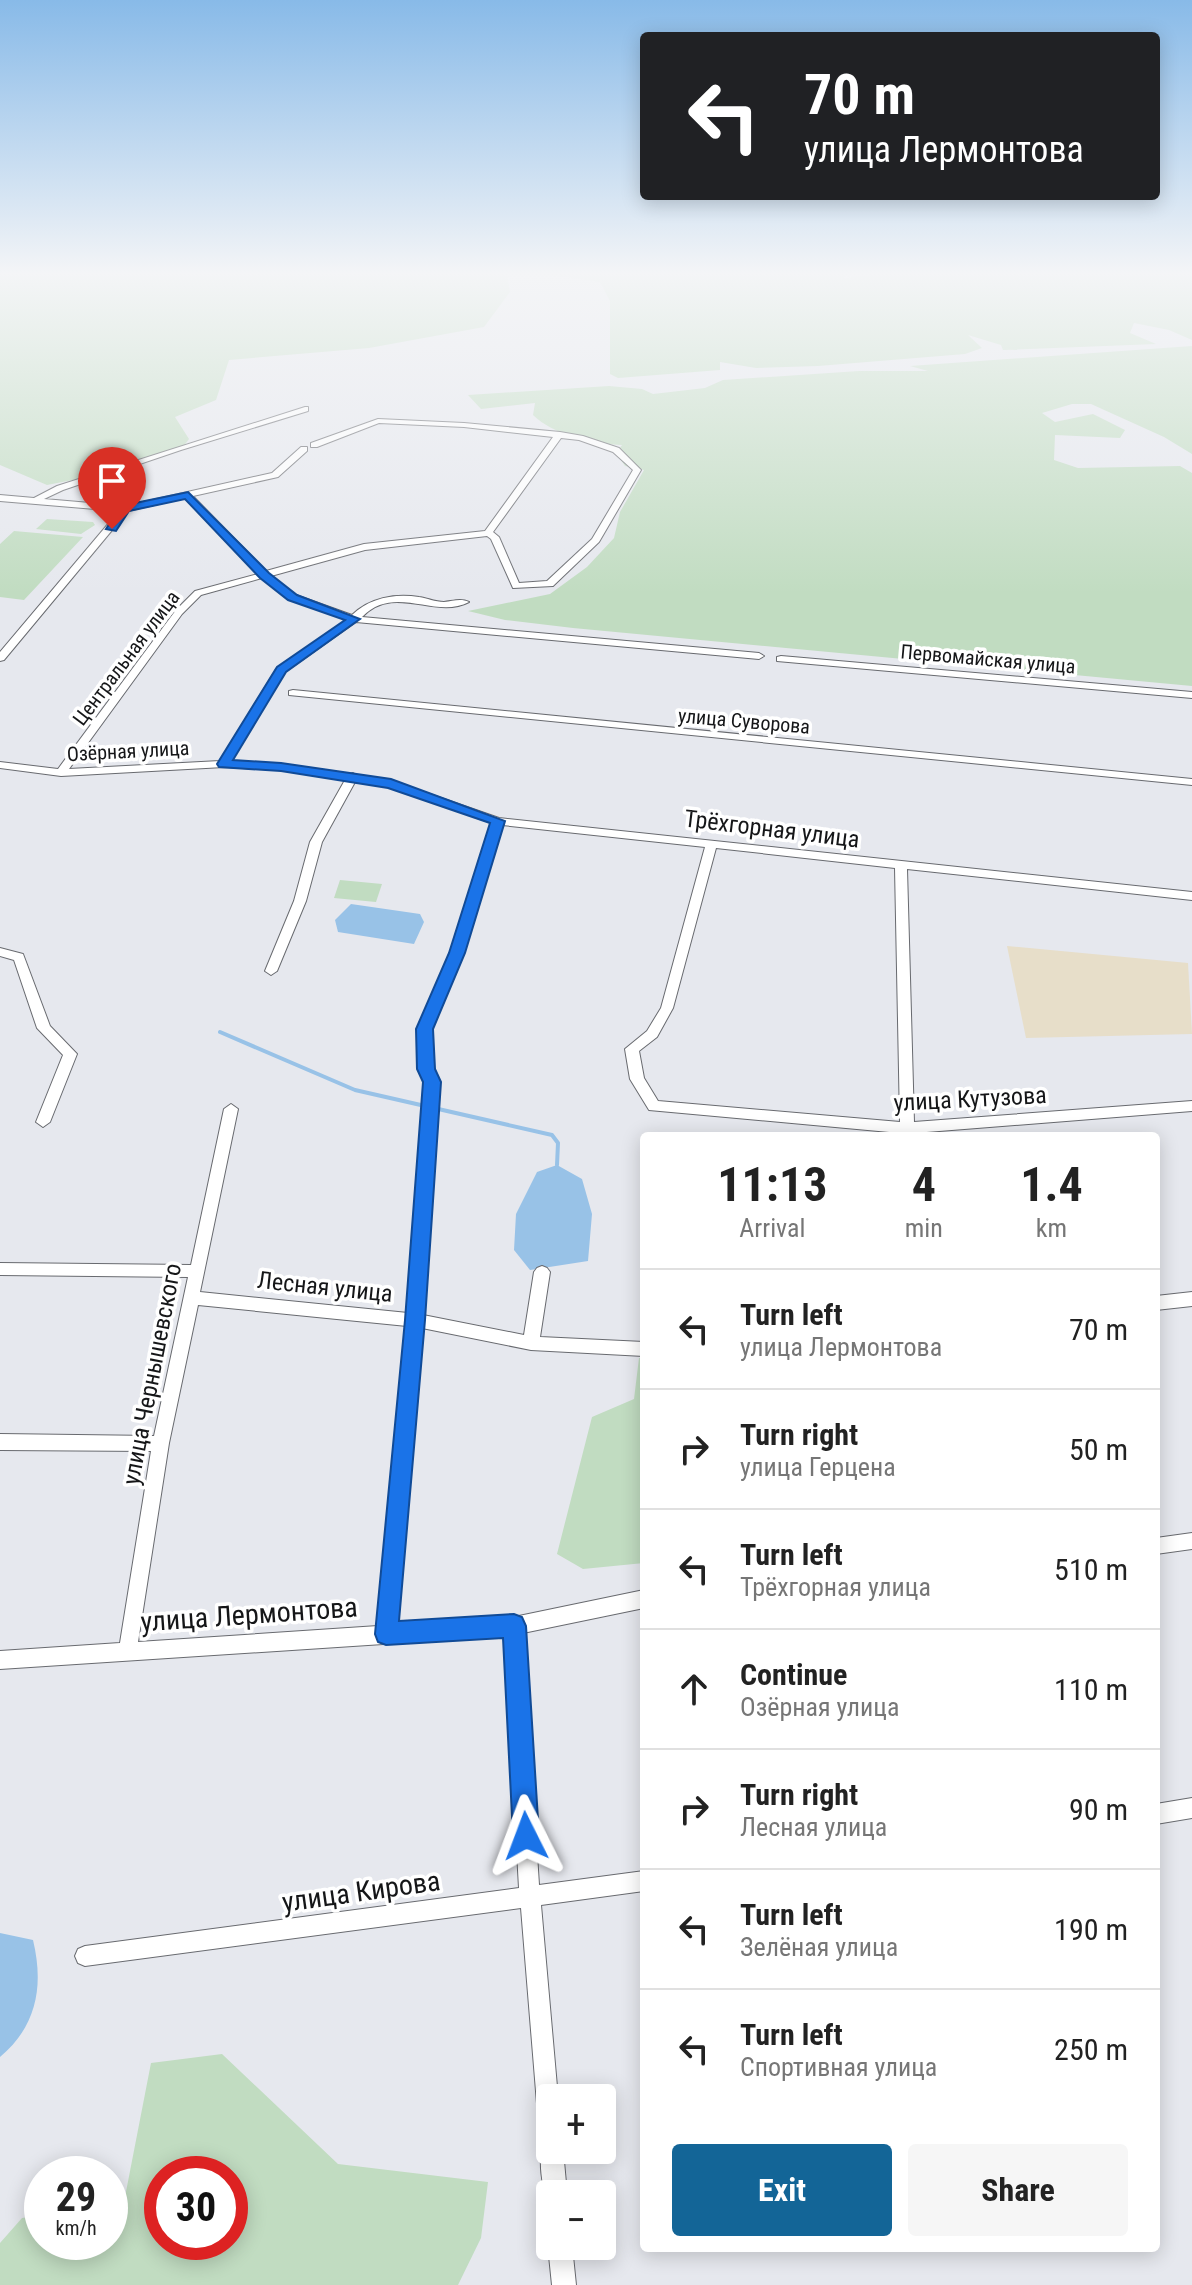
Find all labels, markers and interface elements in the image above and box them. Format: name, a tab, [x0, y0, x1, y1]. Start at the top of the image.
text: 70 m	[804, 62, 915, 128]
icon: left	[672, 64, 776, 168]
text: улица Лермонтова	[804, 129, 1084, 171]
pin	[78, 447, 146, 529]
icon: arrive	[90, 459, 134, 503]
street label: Центральная улица	[68, 586, 184, 730]
street label: Первомайская улица	[900, 639, 1076, 679]
street label: улица Суворова	[677, 703, 811, 739]
street label: Озёрная улица	[66, 736, 190, 766]
street label: Трёхгорная улица	[683, 804, 861, 854]
street label: улица Кутузова	[893, 1081, 1047, 1117]
text: 11:13	[717, 1156, 827, 1213]
text: 4	[912, 1156, 936, 1213]
text: 1.4	[1020, 1156, 1083, 1213]
text: Arrival	[739, 1213, 805, 1243]
text: min	[905, 1213, 943, 1243]
text: km	[1036, 1213, 1067, 1243]
street label: улица Чернышевского	[117, 1261, 187, 1487]
street label: Лесная улица	[256, 1266, 394, 1308]
text: Turn left	[740, 1297, 843, 1332]
icon: left	[672, 1307, 716, 1351]
text: 70 m	[1069, 1312, 1128, 1347]
text: улица Лермонтова	[740, 1332, 942, 1362]
text: Turn right	[740, 1417, 858, 1452]
icon: right	[672, 1427, 716, 1471]
text: 50 m	[1069, 1432, 1128, 1467]
text: улица Герцена	[740, 1452, 896, 1482]
text: Turn left	[740, 1537, 843, 1572]
icon: left	[672, 1547, 716, 1591]
text: 510 m	[1054, 1552, 1128, 1587]
text: Трёхгорная улица	[740, 1572, 931, 1602]
street label: улица Лермонтова	[139, 1590, 359, 1639]
text: Continue	[740, 1657, 847, 1692]
icon: ahead	[672, 1667, 716, 1711]
text: 110 m	[1054, 1672, 1128, 1707]
text: Озёрная улица	[740, 1692, 899, 1722]
text: Turn right	[740, 1777, 858, 1812]
icon: right	[672, 1787, 716, 1831]
text: 90 m	[1069, 1792, 1128, 1827]
position arrow	[484, 1794, 568, 1878]
text: Лесная улица	[740, 1812, 887, 1842]
street label: улица Кирова	[280, 1864, 442, 1919]
text: Turn left	[740, 1897, 843, 1932]
icon: left	[672, 1907, 716, 1951]
text: 190 m	[1054, 1912, 1128, 1947]
text: Зелёная улица	[740, 1932, 898, 1962]
text: Turn left	[740, 2017, 843, 2052]
icon: left	[672, 2027, 716, 2071]
text: 250 m	[1054, 2032, 1128, 2067]
text: Спортивная улица	[740, 2052, 937, 2082]
map controls	[536, 2084, 616, 2260]
button: +	[536, 2084, 616, 2164]
button: Exit	[672, 2144, 892, 2236]
button: Share	[908, 2144, 1128, 2236]
speed limit sign: 30	[144, 2156, 248, 2260]
text: 29	[56, 2174, 96, 2221]
button: −	[536, 2180, 616, 2260]
text: km/h	[55, 2216, 97, 2240]

